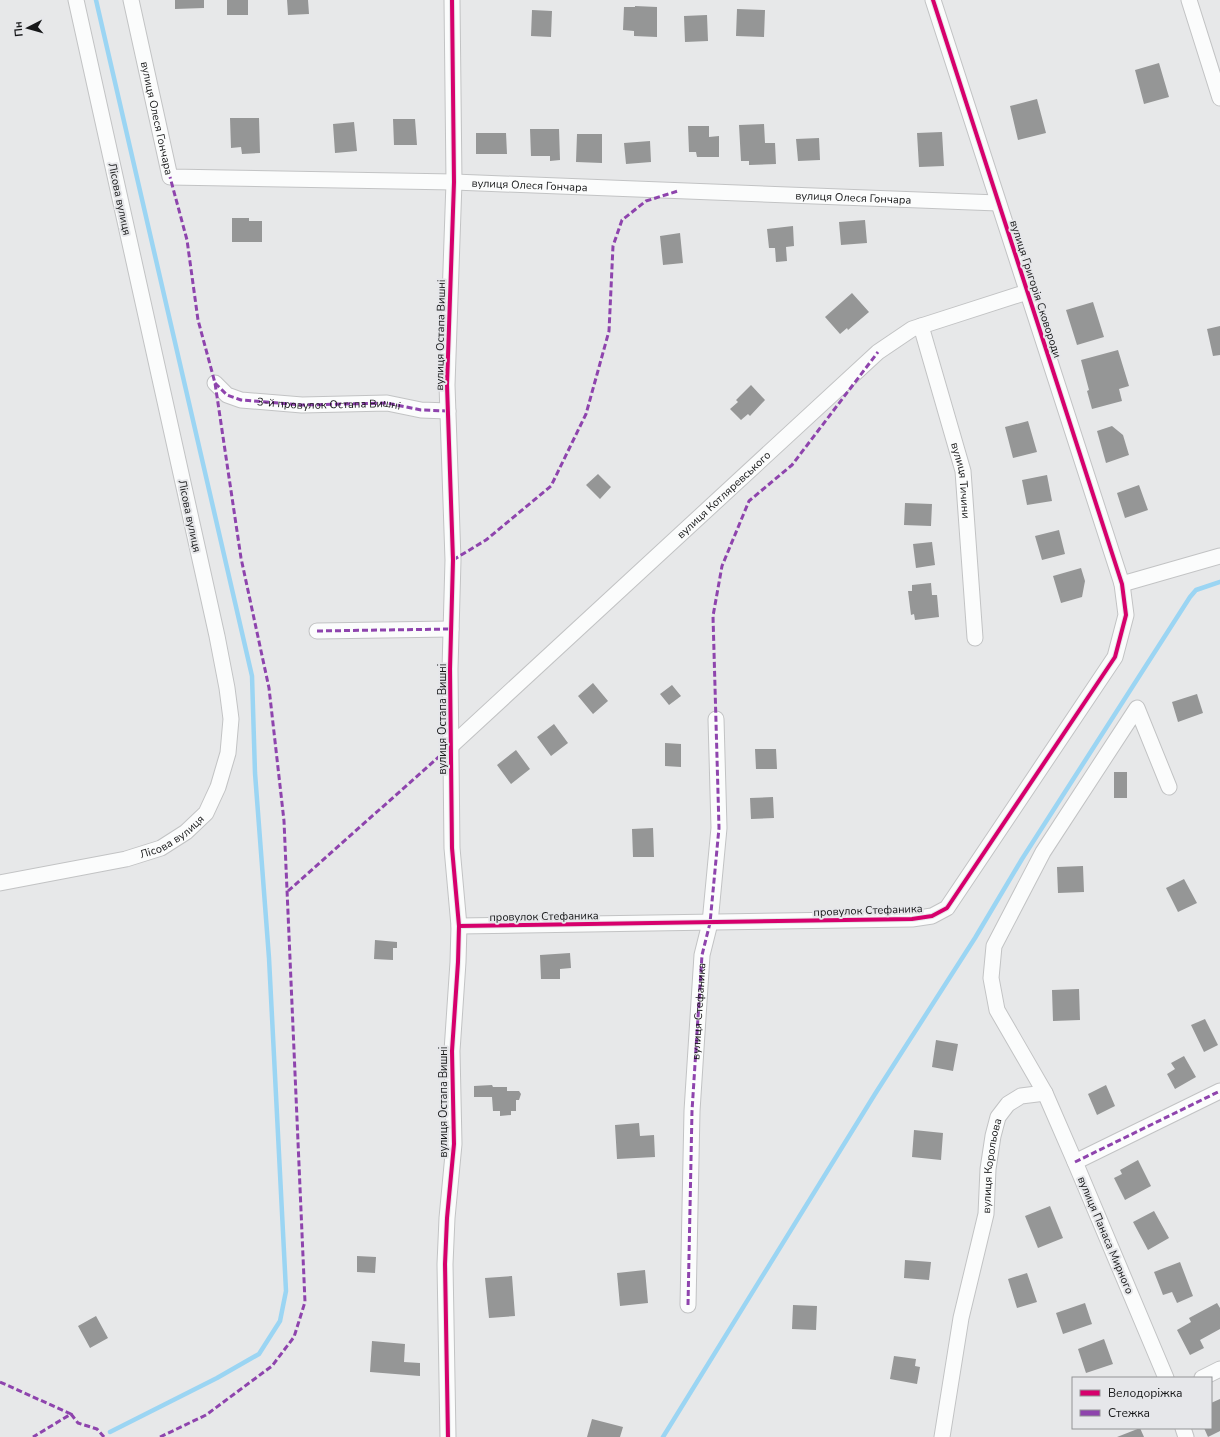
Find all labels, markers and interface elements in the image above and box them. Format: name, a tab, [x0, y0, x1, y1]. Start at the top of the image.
north arrow	[8, 8, 48, 48]
text: Пн	[10, 21, 27, 37]
street label: вулиця Олеся Гончара	[137, 60, 176, 177]
street label: Лісова вулиця	[105, 161, 135, 237]
street label: вулиця Олеся Гончара	[471, 176, 588, 195]
street label: вулиця Олеся Гончара	[795, 188, 912, 208]
street label: вулиця Григорія Сковороди	[1006, 218, 1065, 360]
street label: вулиця Остапа Вишні	[432, 279, 449, 391]
street label: 3-й провулок Остапа Вишні	[257, 394, 402, 414]
street label: вулиця Тичини	[947, 441, 973, 519]
street label: вулиця Котляревського	[674, 448, 774, 542]
street label: Лісова вулиця	[175, 478, 205, 554]
street label: вулиця Остапа Вишні	[435, 664, 450, 774]
street label: Лісова вулиця	[138, 812, 208, 862]
street label: провулок Стефаника	[813, 901, 923, 920]
street label: провулок Стефаника	[489, 908, 599, 925]
street label: вулиця Стефаника	[688, 962, 709, 1060]
street label: вулиця Остапа Вишні	[436, 1047, 451, 1157]
street label: вулиця Корольова	[979, 1117, 1005, 1214]
street label: вулиця Панаса Мирного	[1074, 1174, 1137, 1296]
legend	[1072, 1377, 1212, 1429]
text: Велодоріжка	[1108, 1385, 1182, 1401]
text: Стежка	[1108, 1405, 1150, 1421]

